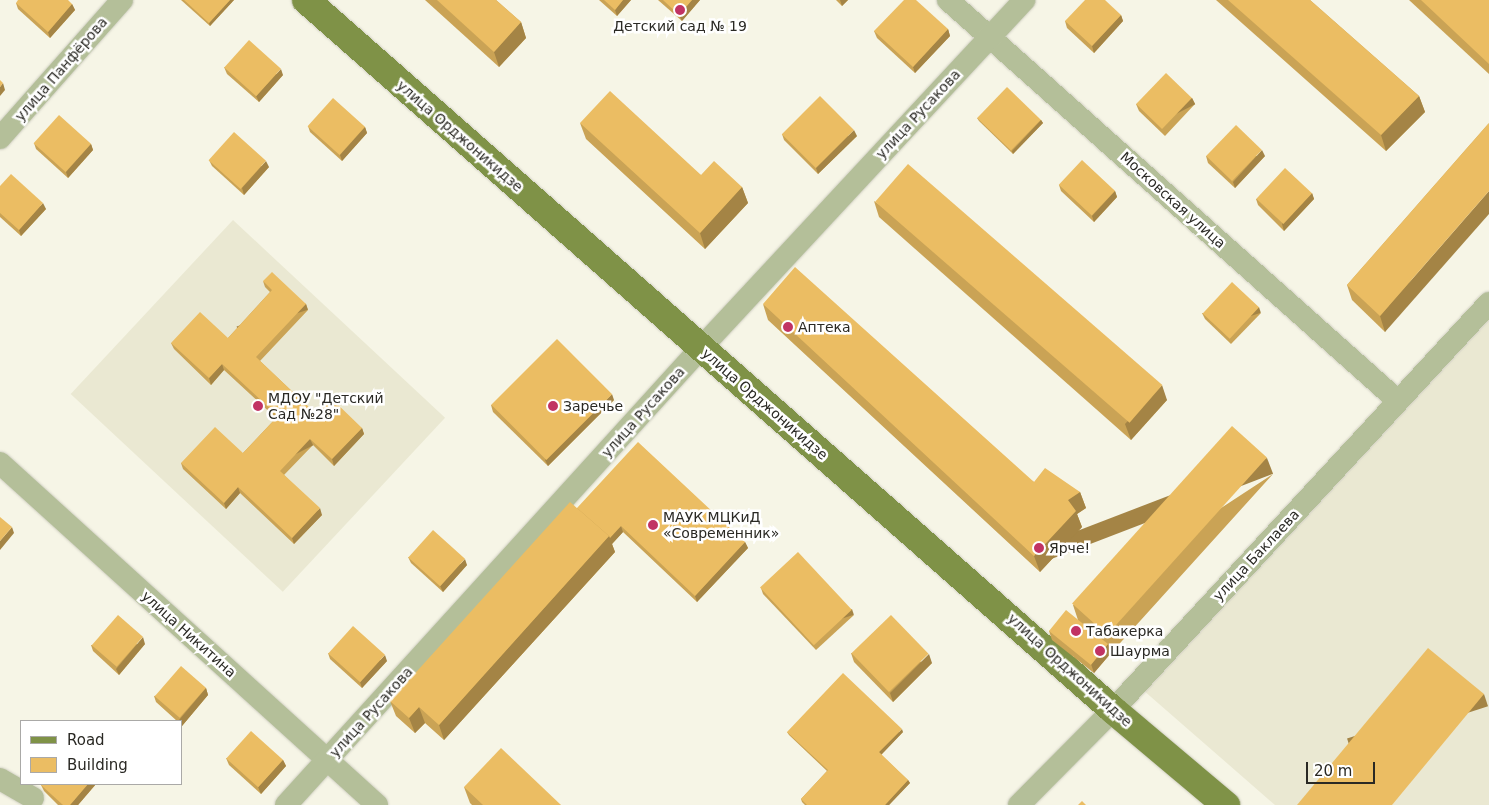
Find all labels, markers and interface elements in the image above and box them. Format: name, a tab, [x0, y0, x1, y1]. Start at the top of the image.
marker: Детский сад № 19	[674, 4, 686, 16]
street label: улица Панфёрова	[11, 14, 111, 124]
place label: Детский сад № 19	[613, 18, 747, 34]
street label: улица Русакова	[872, 66, 964, 162]
street label: улица Орджоникидзе	[394, 77, 526, 195]
street label: Московская улица	[1117, 148, 1229, 252]
place label: Аптека	[798, 319, 851, 335]
marker: Аптека	[782, 321, 794, 333]
street label: улица Орджоникидзе	[699, 345, 831, 463]
street label: улица Русакова	[598, 363, 688, 461]
place label: МДОУ "Детский Сад №28"	[268, 390, 384, 422]
place label: Заречье	[563, 398, 623, 414]
marker: МДОУ "Детский Сад №28"	[252, 400, 264, 412]
marker: Заречье	[547, 400, 559, 412]
street label: улица Баклаева	[1209, 506, 1303, 604]
place label: МАУК МЦКиД «Современник»	[663, 509, 779, 542]
marker: МАУК МЦКиД «Современник»	[647, 519, 659, 531]
place label: Ярче!	[1049, 540, 1090, 556]
marker: Ярче!	[1033, 542, 1045, 554]
street label: улица Никитина	[138, 587, 240, 681]
street label: улица Орджоникидзе	[1004, 610, 1136, 730]
place label: Табакерка	[1086, 623, 1163, 639]
marker: Табакерка	[1070, 625, 1082, 637]
place label: Шаурма	[1110, 643, 1170, 659]
marker: Шаурма	[1094, 645, 1106, 657]
street label: улица Русакова	[326, 663, 416, 761]
legend	[20, 720, 182, 785]
text: Road	[67, 731, 105, 749]
scale bar	[1309, 752, 1378, 784]
text: Building	[67, 756, 128, 774]
text: 20 m	[1314, 762, 1352, 780]

